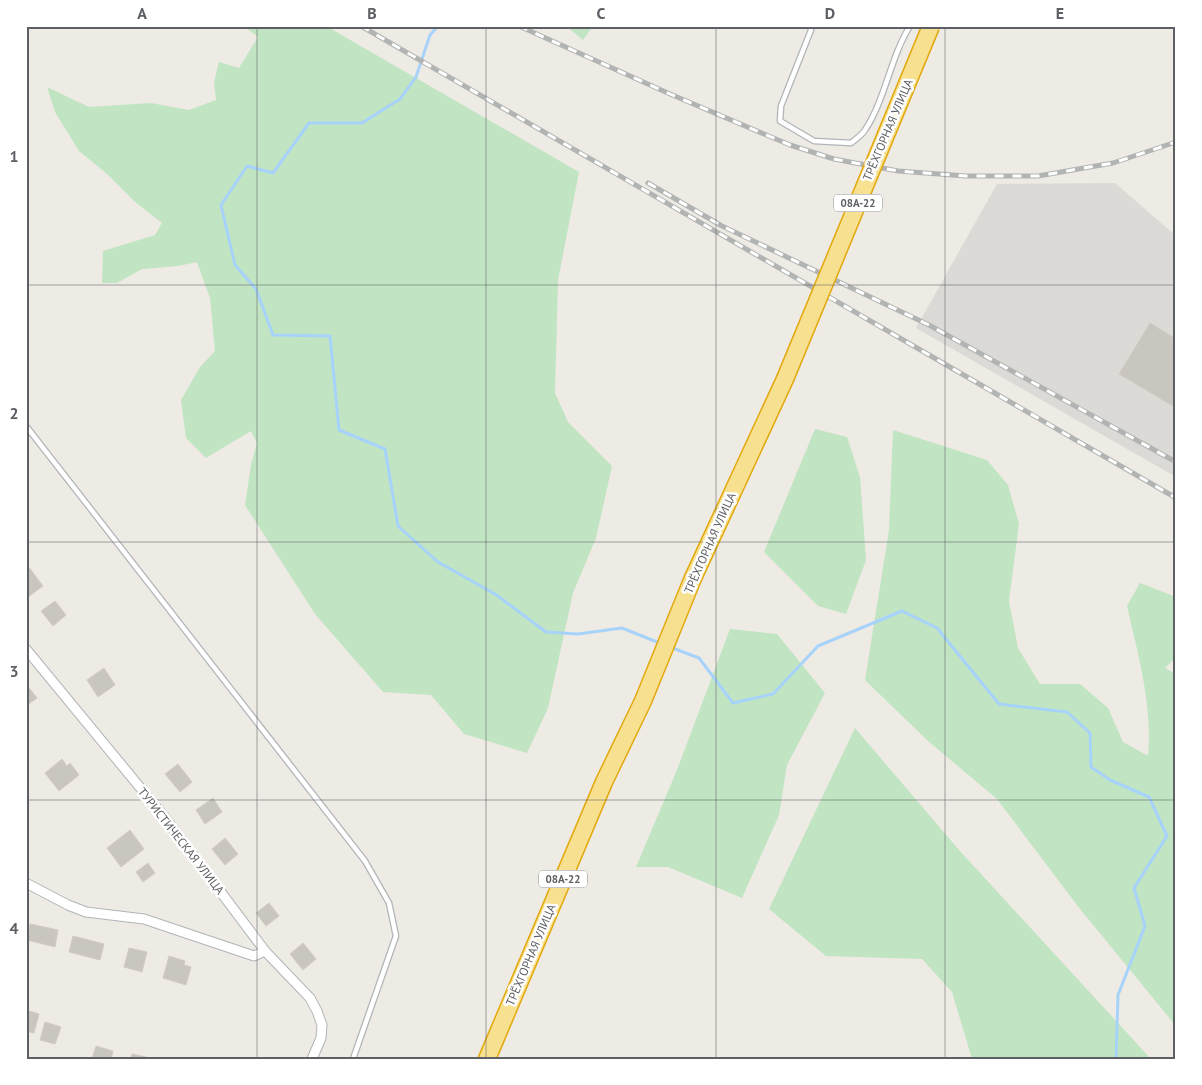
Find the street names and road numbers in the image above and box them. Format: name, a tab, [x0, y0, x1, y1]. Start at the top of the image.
street label: ТРЁХГОРНАЯ УЛИЦА	[859, 77, 916, 183]
road number: 08А-22	[834, 194, 882, 212]
street label: ТРЁХГОРНАЯ УЛИЦА	[680, 490, 739, 596]
street label: ТУРИСТИЧЕСКАЯ УЛИЦА	[135, 784, 228, 897]
road number: 08А-22	[539, 871, 587, 888]
street label: ТРЁХГОРНАЯ УЛИЦА	[502, 902, 559, 1008]

